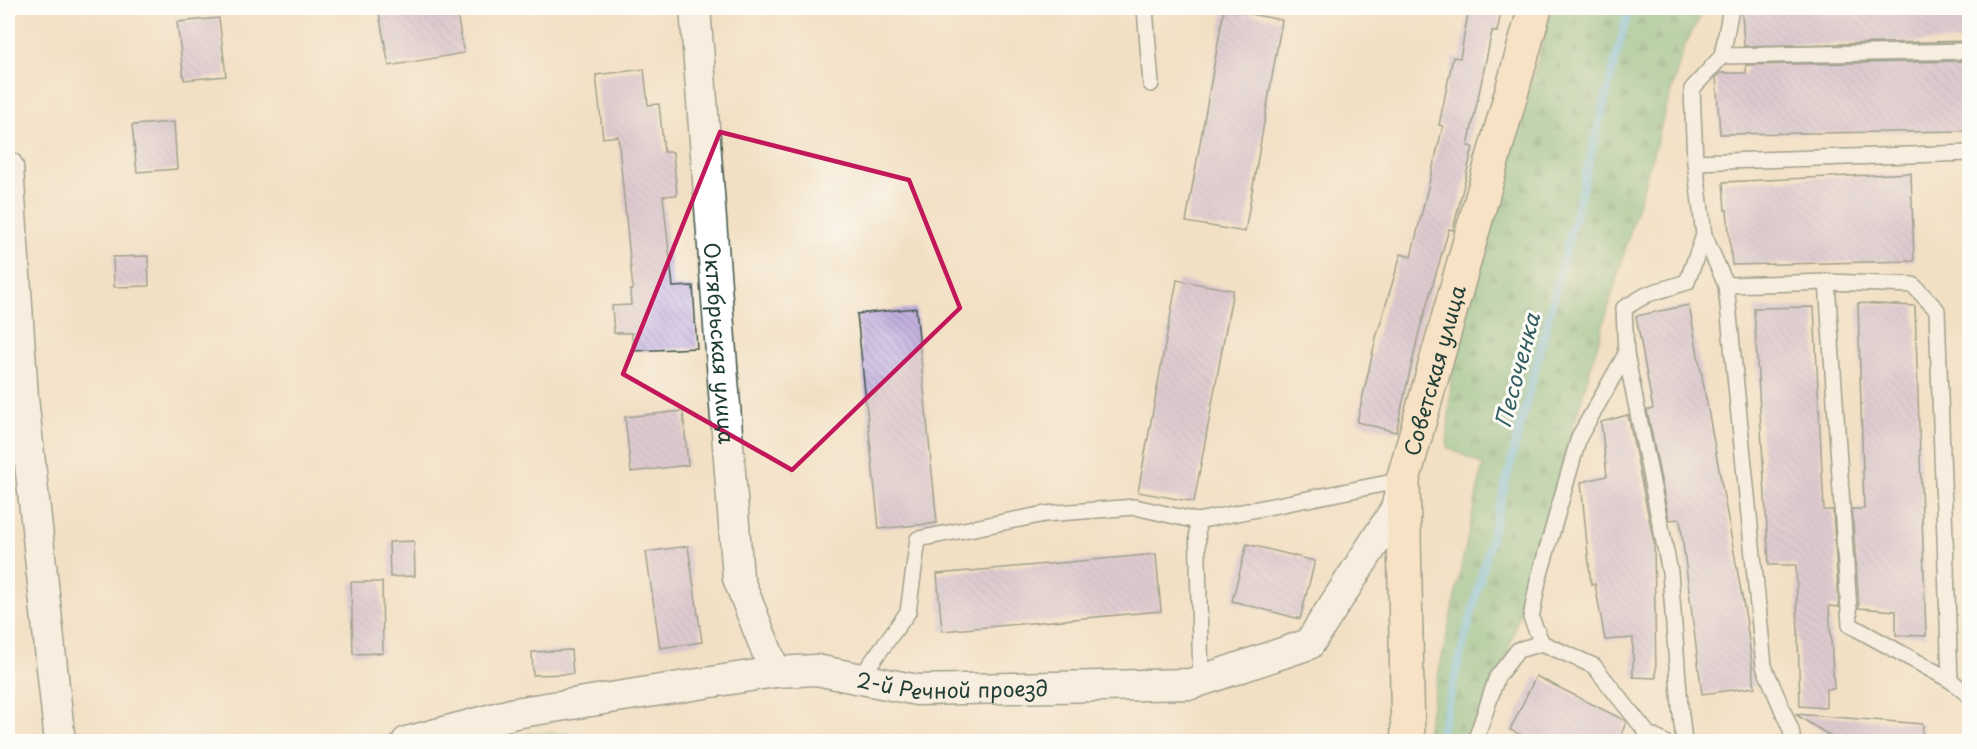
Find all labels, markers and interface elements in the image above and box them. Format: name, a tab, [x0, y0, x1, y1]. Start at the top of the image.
street label: Октябрьская улица	[697, 241, 744, 446]
street label: Советская улица	[1395, 280, 1473, 459]
water label: Песоченка	[1485, 308, 1547, 431]
street label: 2-й Речной проезд	[854, 662, 1048, 707]

